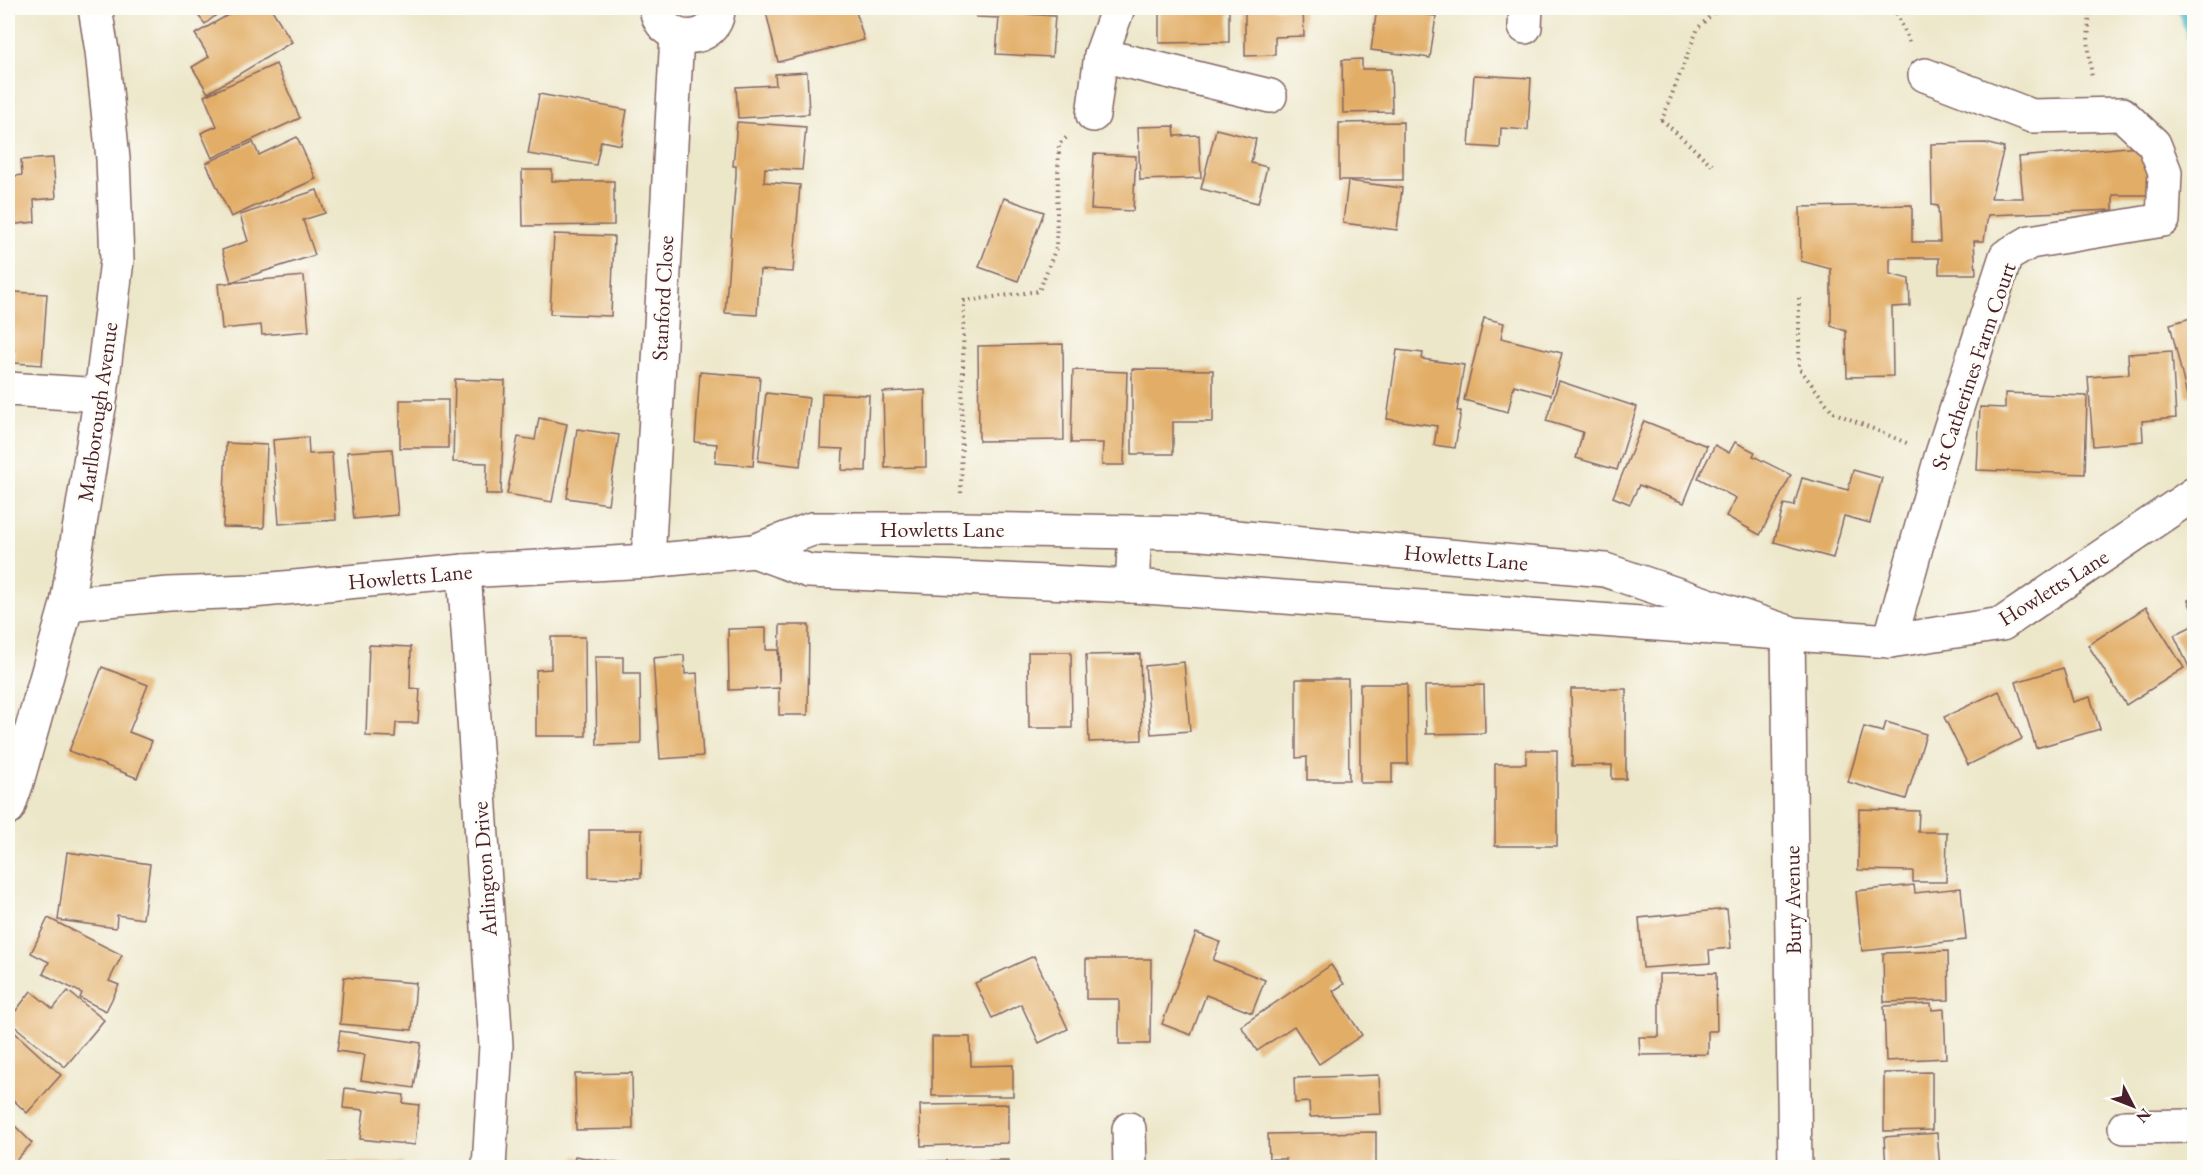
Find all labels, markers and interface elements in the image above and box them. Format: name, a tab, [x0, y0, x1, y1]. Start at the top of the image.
street label: Stanford Close	[645, 234, 680, 361]
street label: St Catherines Farm Court	[1924, 258, 2023, 474]
street label: Marlborough Avenue	[71, 320, 125, 504]
street label: Howletts Lane	[880, 515, 1005, 544]
street label: Howletts Lane	[1403, 538, 1530, 577]
street label: Howletts Lane	[1993, 542, 2114, 633]
street label: Howletts Lane	[347, 557, 474, 596]
street label: Arlington Drive	[465, 800, 504, 938]
street label: Bury Avenue	[1777, 845, 1808, 955]
north arrow	[2103, 1076, 2163, 1136]
text: N	[2132, 1104, 2156, 1128]

